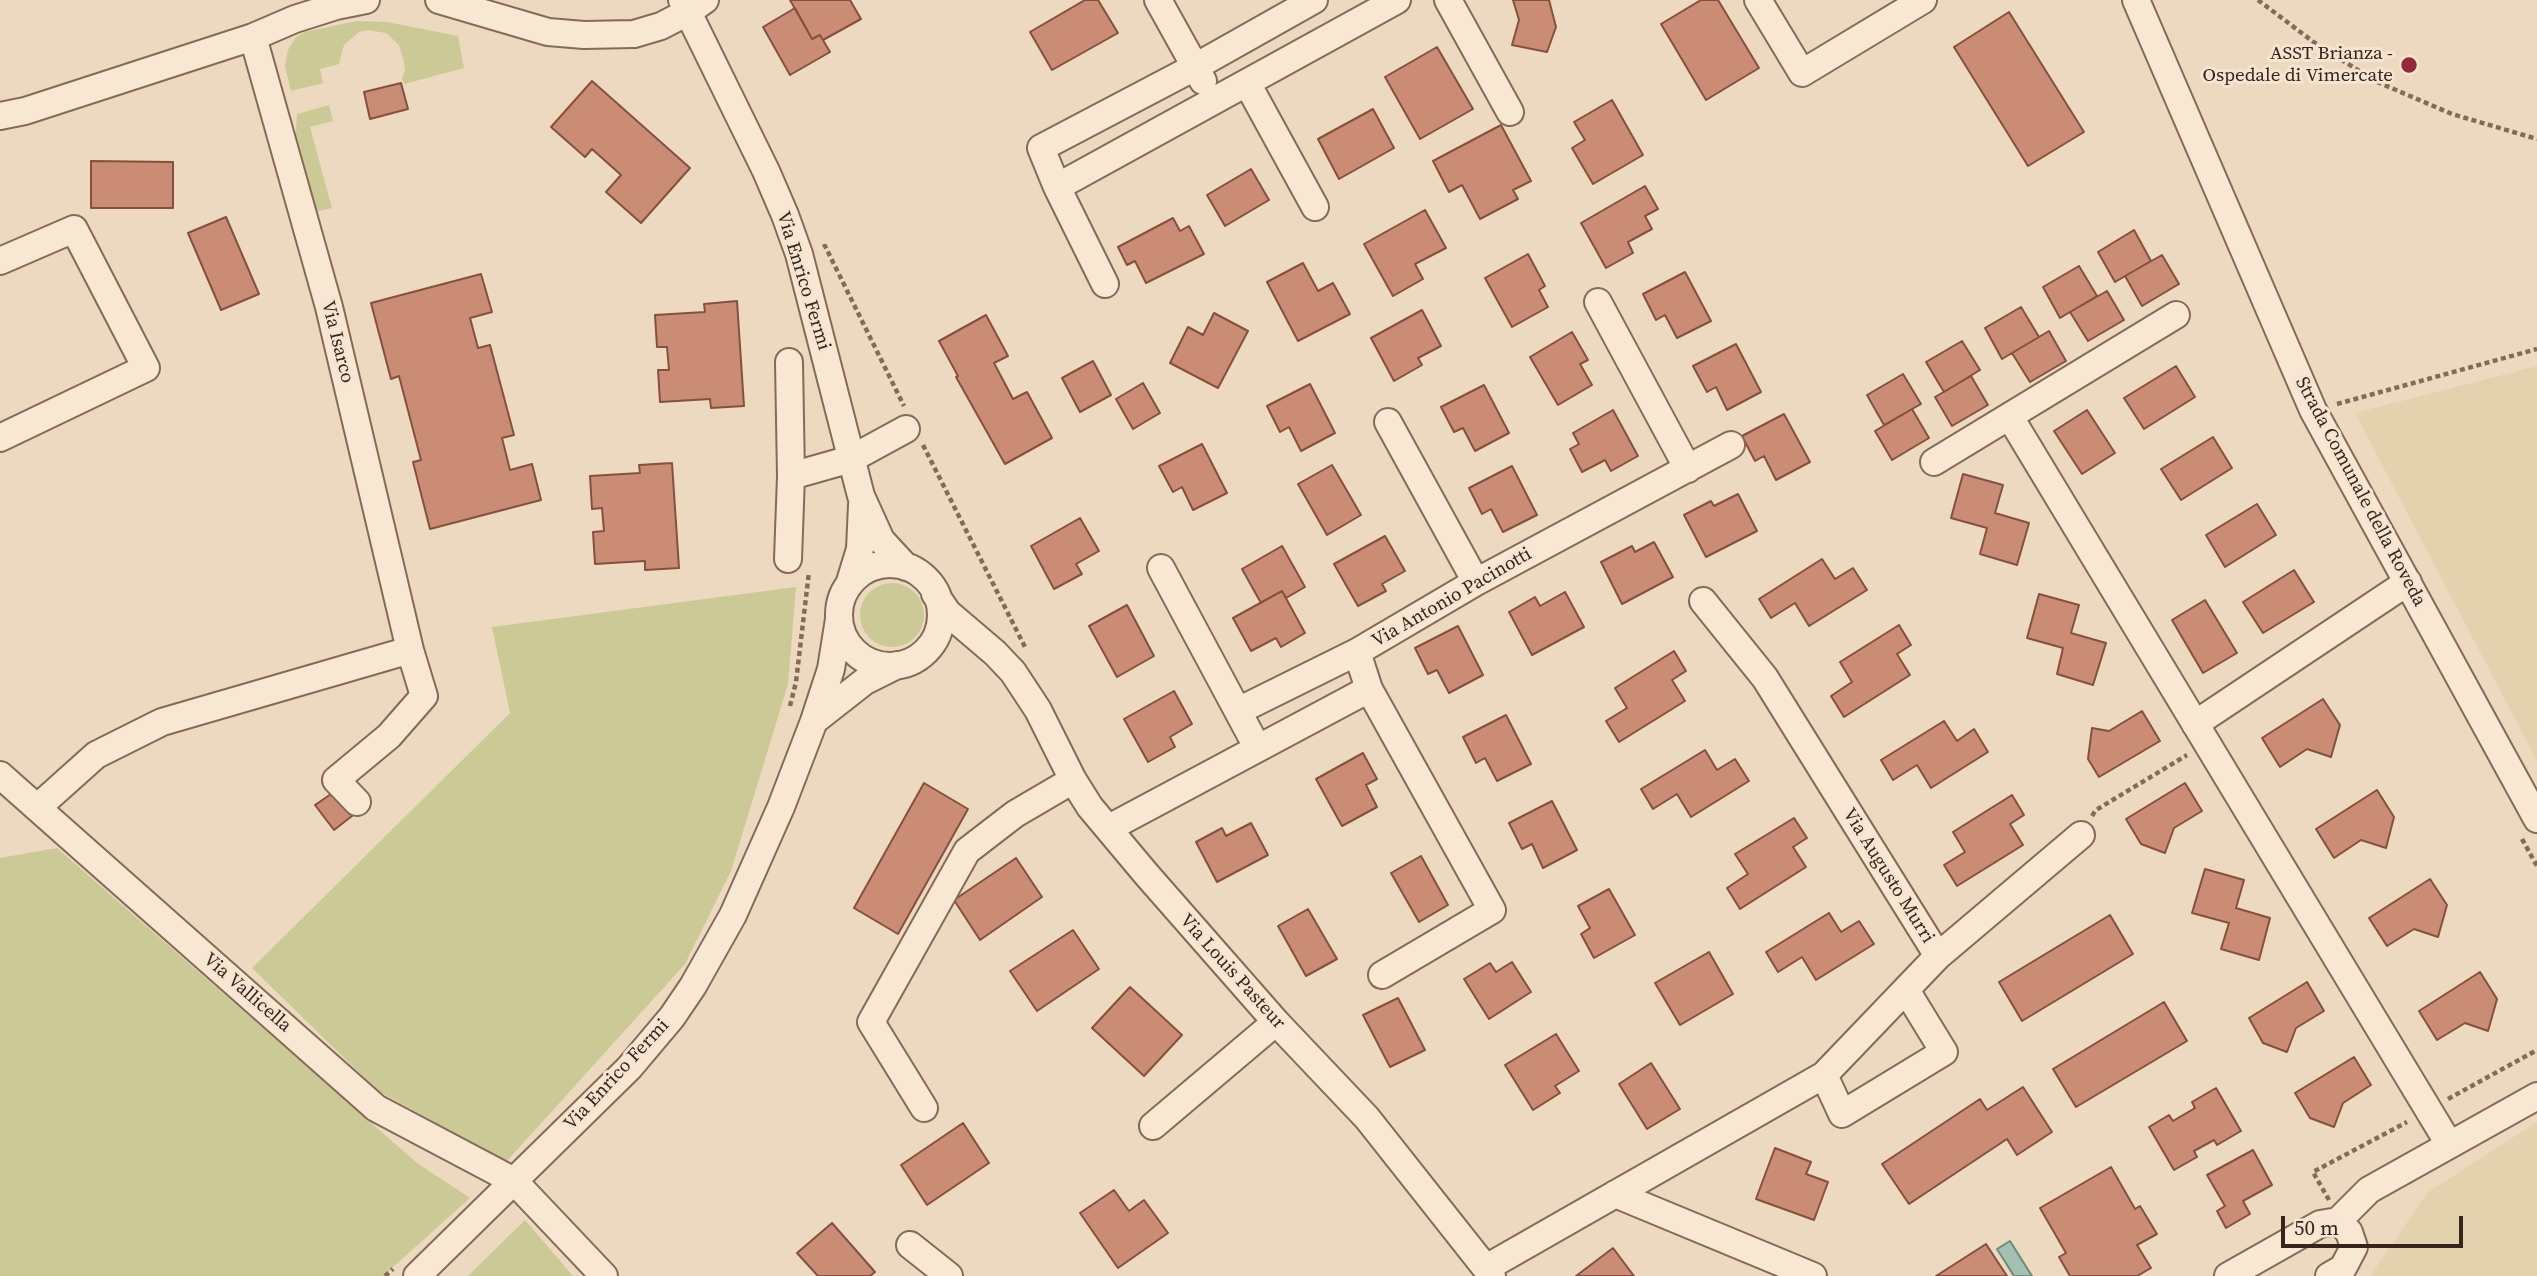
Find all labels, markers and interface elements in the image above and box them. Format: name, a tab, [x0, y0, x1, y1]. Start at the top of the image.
place label: ASST Brianza - Ospedale di Vimercate	[2202, 43, 2393, 87]
marker: ASST Brianza - Ospedale di Vimercate	[2399, 55, 2419, 75]
street label: Via Enrico Fermi	[771, 209, 835, 353]
street label: Via Isarco	[316, 298, 358, 386]
street label: Strada Comunale della Roveda	[2290, 373, 2430, 611]
street label: Via Antonio Pacinotti	[1368, 543, 1536, 653]
street label: Via Augusto Murri	[1837, 804, 1939, 948]
street label: Via Louis Pasteur	[1174, 910, 1290, 1034]
street label: Via Vallicella	[198, 948, 296, 1038]
street label: Via Enrico Fermi	[560, 1015, 674, 1135]
scale bar	[2285, 1202, 2467, 1246]
text: 50 m	[2294, 1213, 2339, 1242]

